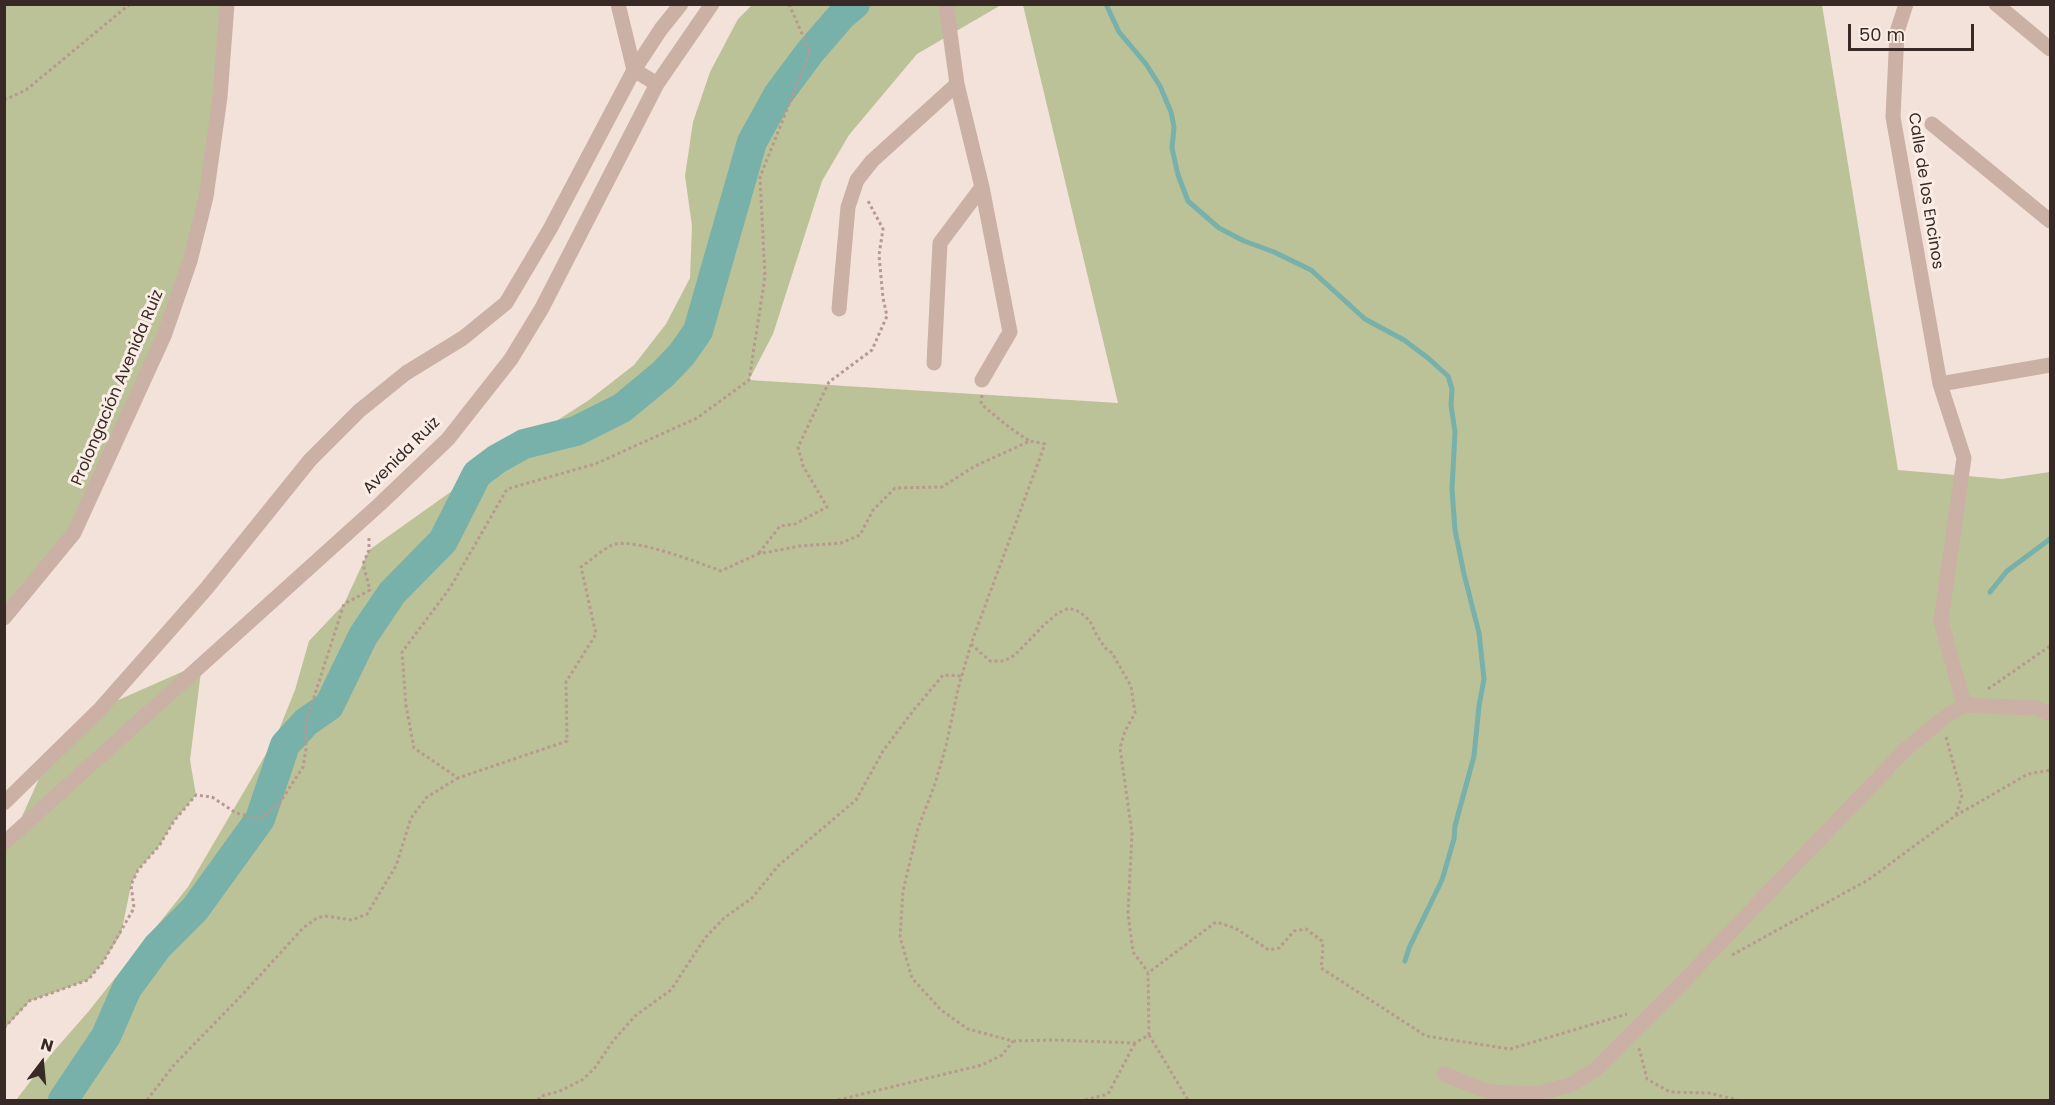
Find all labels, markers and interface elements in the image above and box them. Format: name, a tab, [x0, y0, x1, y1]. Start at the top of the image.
scale bar	[1851, 12, 1977, 50]
text: 50 m	[1859, 22, 1905, 47]
street label: Calle de los Encinos	[1903, 111, 1947, 271]
street label: Prolongación Avenida Ruiz	[68, 287, 168, 489]
street label: Avenida Ruiz	[360, 414, 444, 498]
text: N	[38, 1032, 56, 1058]
north arrow	[12, 1033, 72, 1093]

